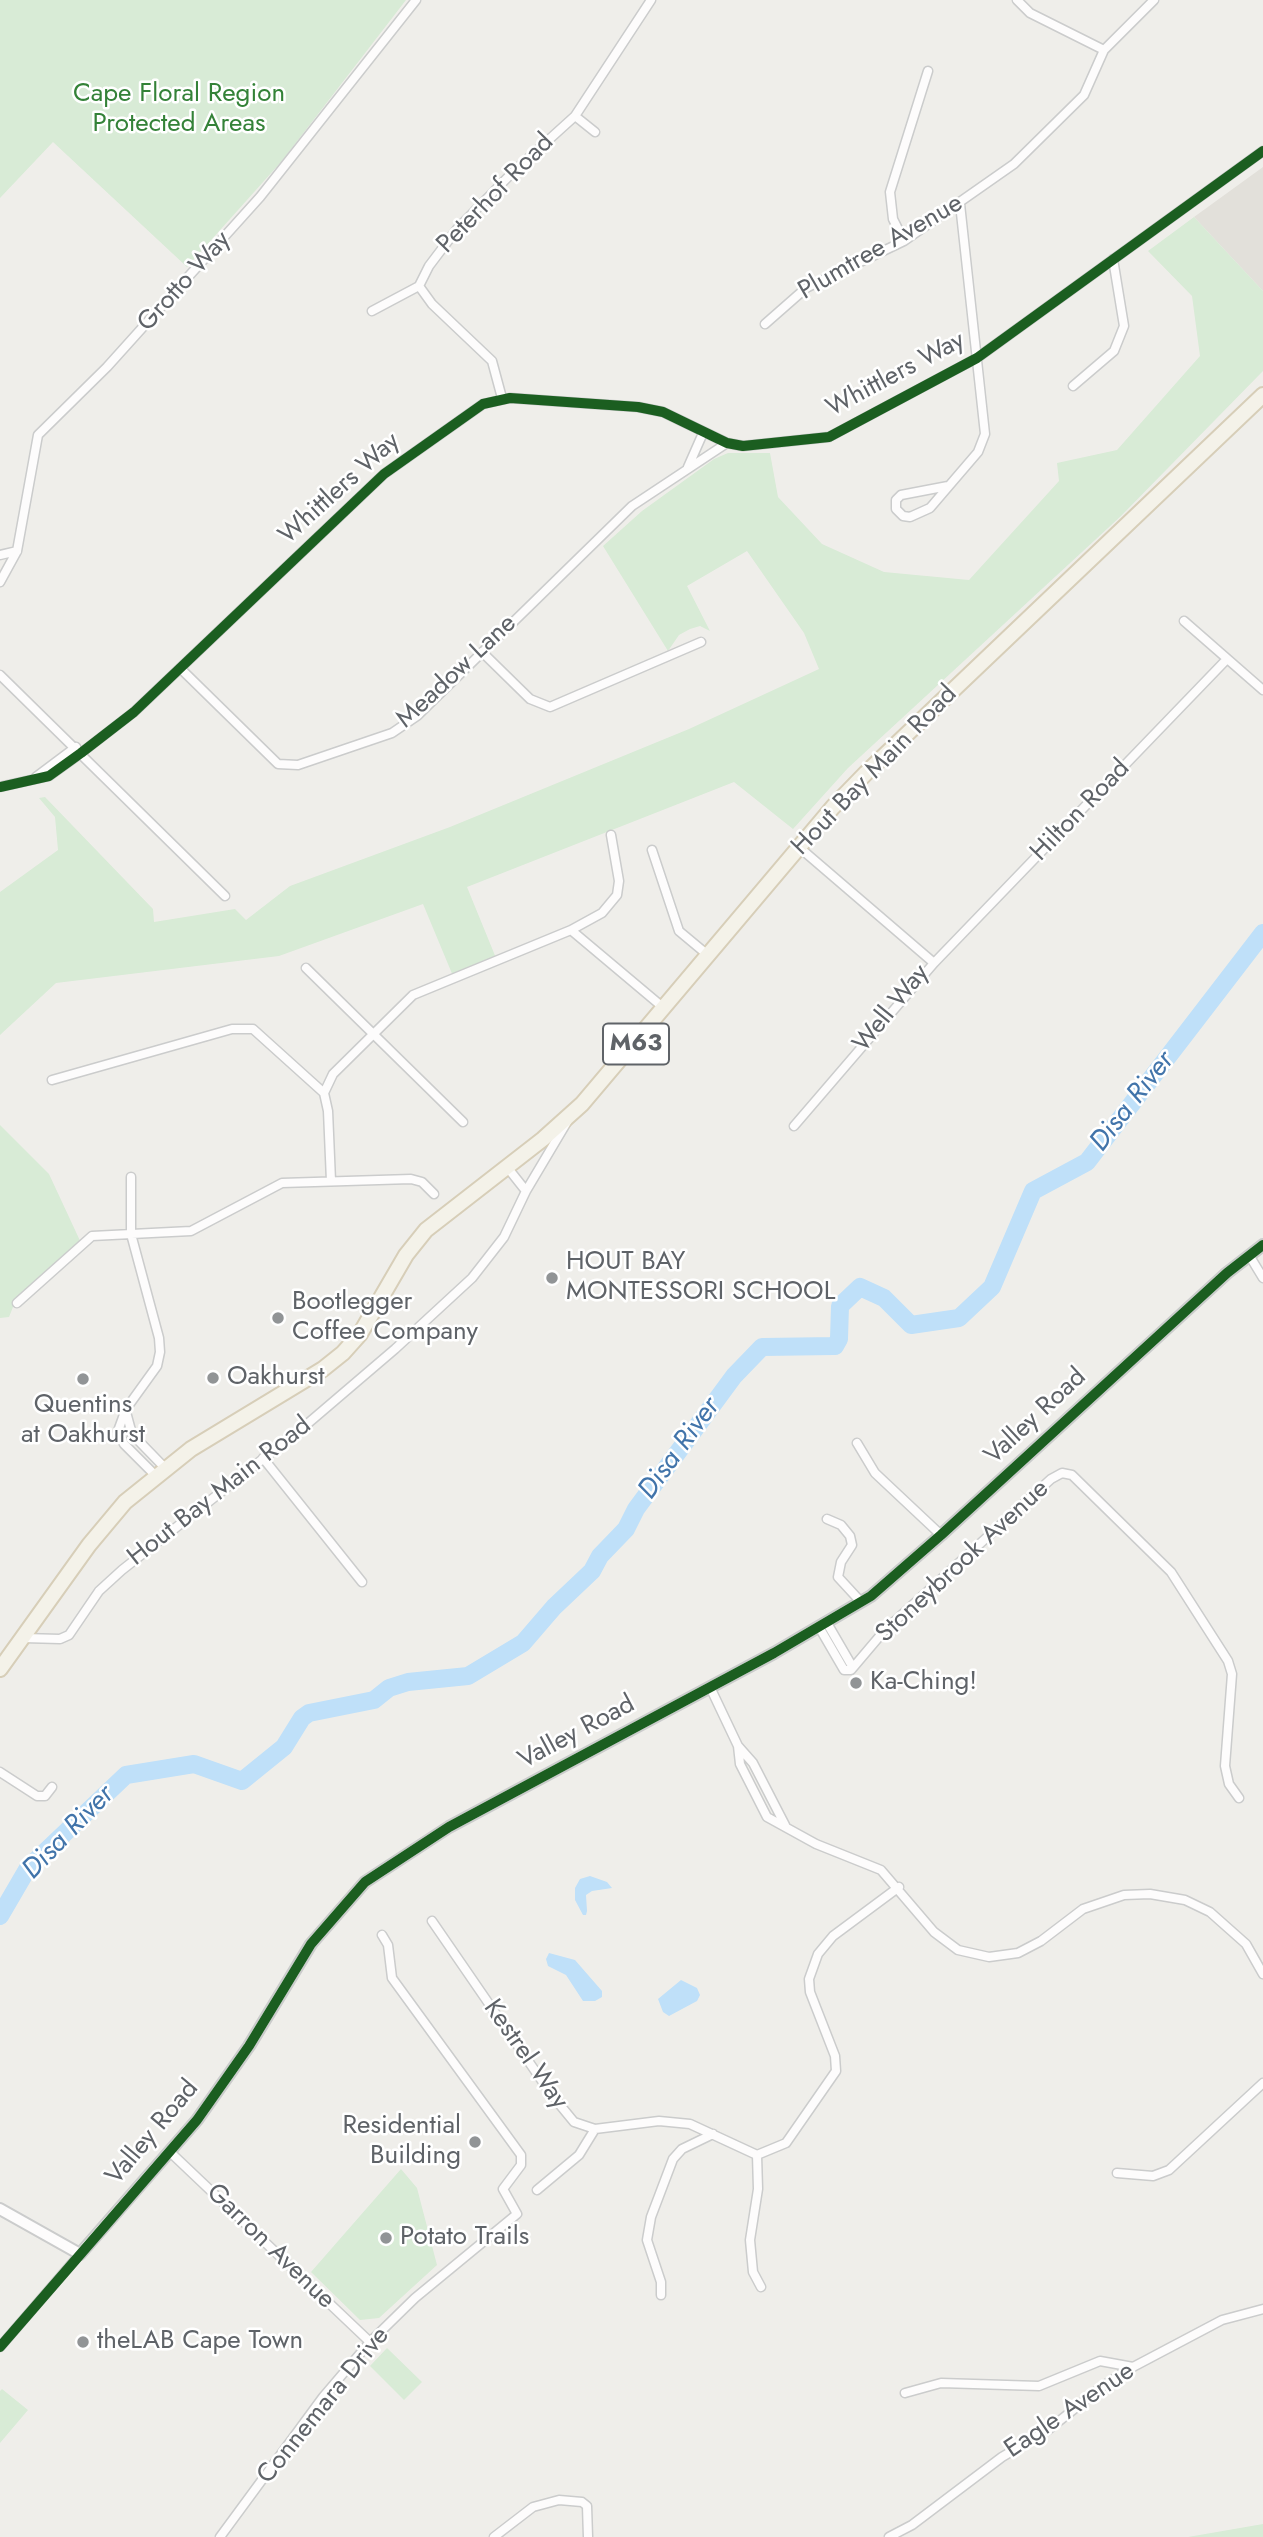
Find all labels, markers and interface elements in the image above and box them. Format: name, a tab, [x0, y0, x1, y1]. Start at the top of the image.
park label: Cape Floral Region Protected Areas	[73, 79, 285, 140]
street label: Peterhof Road	[431, 128, 561, 260]
street label: Plumtree Avenue	[793, 188, 969, 308]
street label: Grotto Way	[132, 225, 238, 339]
street label: Whittlers Way	[822, 326, 970, 424]
street label: Whittlers Way	[273, 427, 407, 551]
street label: Meadow Lane	[391, 609, 523, 735]
street label: Hout Bay Main Road	[786, 679, 964, 863]
street label: Hilton Road	[1025, 754, 1137, 868]
street label: Well Way	[847, 959, 937, 1059]
road number: M63	[603, 1024, 669, 1064]
water label: Disa River	[1084, 1045, 1182, 1159]
place label: HOUT BAY MONTESSORI SCHOOL	[566, 1247, 835, 1308]
marker: HOUT BAY MONTESSORI SCHOOL	[544, 1270, 560, 1286]
place label: Bootlegger Coffee Company	[292, 1287, 478, 1348]
marker: Bootlegger Coffee Company	[270, 1310, 286, 1326]
place label: Oakhurst	[227, 1362, 324, 1394]
street label: Valley Road	[979, 1362, 1093, 1472]
marker: Oakhurst	[205, 1370, 221, 1386]
marker: Quentins at Oakhurst	[75, 1371, 91, 1387]
place label: Quentins at Oakhurst	[21, 1390, 145, 1452]
water label: Disa River	[632, 1392, 728, 1506]
street label: Hout Bay Main Road	[122, 1411, 318, 1573]
street label: Stoneybrook Avenue	[870, 1474, 1056, 1650]
place label: Ka-Ching!	[870, 1667, 977, 1699]
marker: Ka-Ching!	[848, 1675, 864, 1691]
street label: Valley Road	[513, 1689, 641, 1777]
water label: Disa River	[16, 1779, 122, 1887]
street label: Kestrel Way	[476, 1994, 574, 2116]
street label: Valley Road	[100, 2074, 206, 2192]
place label: Residential Building	[342, 2111, 461, 2172]
marker: Residential Building	[467, 2134, 483, 2150]
street label: Garron Avenue	[199, 2178, 341, 2316]
place label: Potato Trails	[400, 2222, 529, 2254]
marker: Potato Trails	[378, 2230, 394, 2246]
street label: Connemara Drive	[251, 2321, 397, 2491]
place label: theLAB Cape Town	[97, 2326, 303, 2358]
marker: theLAB Cape Town	[75, 2334, 91, 2350]
street label: Eagle Avenue	[999, 2356, 1141, 2466]

